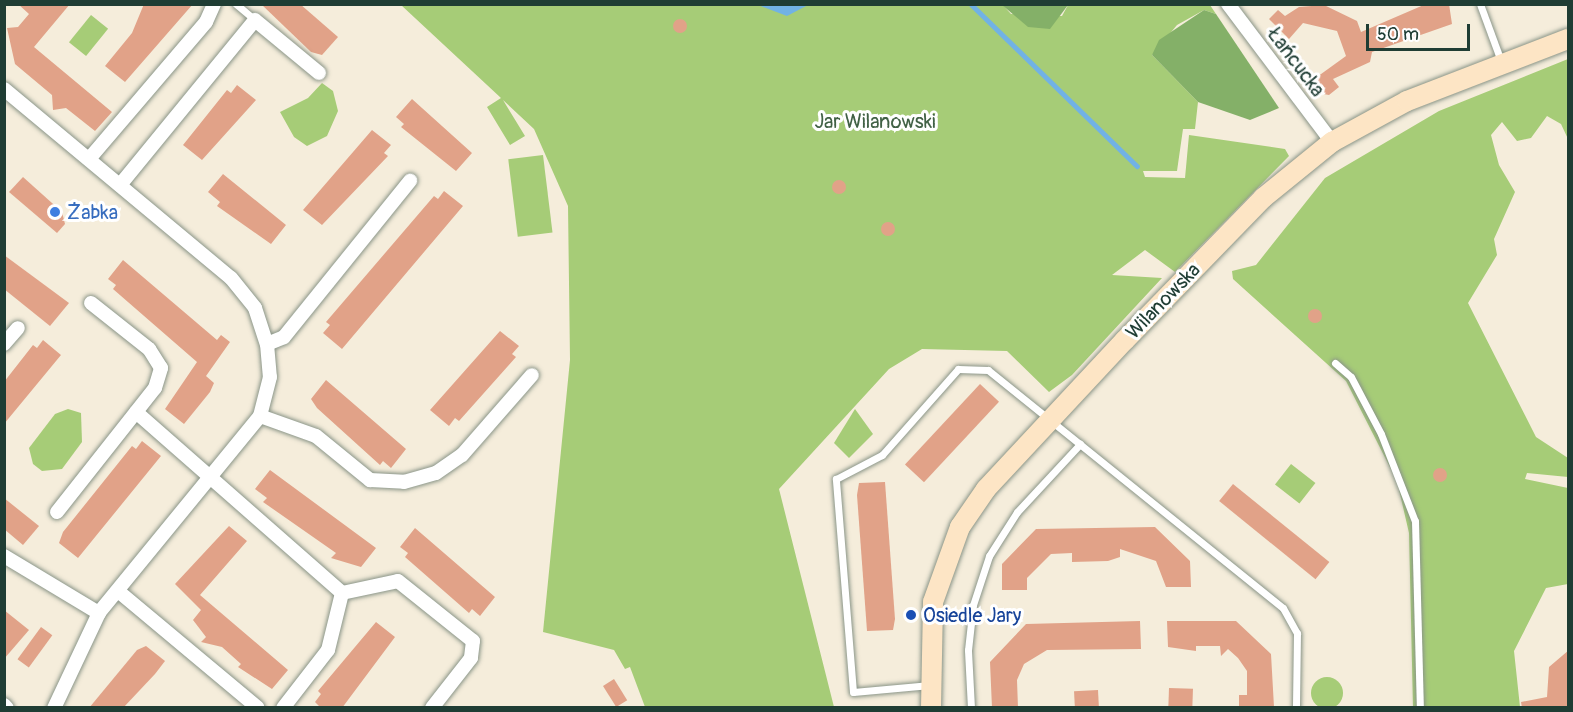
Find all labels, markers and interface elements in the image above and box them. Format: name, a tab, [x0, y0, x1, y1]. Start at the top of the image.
scale bar	[1369, 12, 1472, 50]
street label: Łańcucka	[1262, 23, 1330, 101]
text: 50 m	[1377, 23, 1419, 46]
park label: Jar Wilanowski	[814, 109, 936, 133]
place label: Żabka	[67, 200, 118, 224]
marker: Żabka	[48, 205, 62, 219]
street label: Wilanowska	[1121, 258, 1205, 344]
place label: Osiedle Jary	[923, 603, 1021, 627]
marker: Osiedle Jary	[904, 608, 918, 622]

